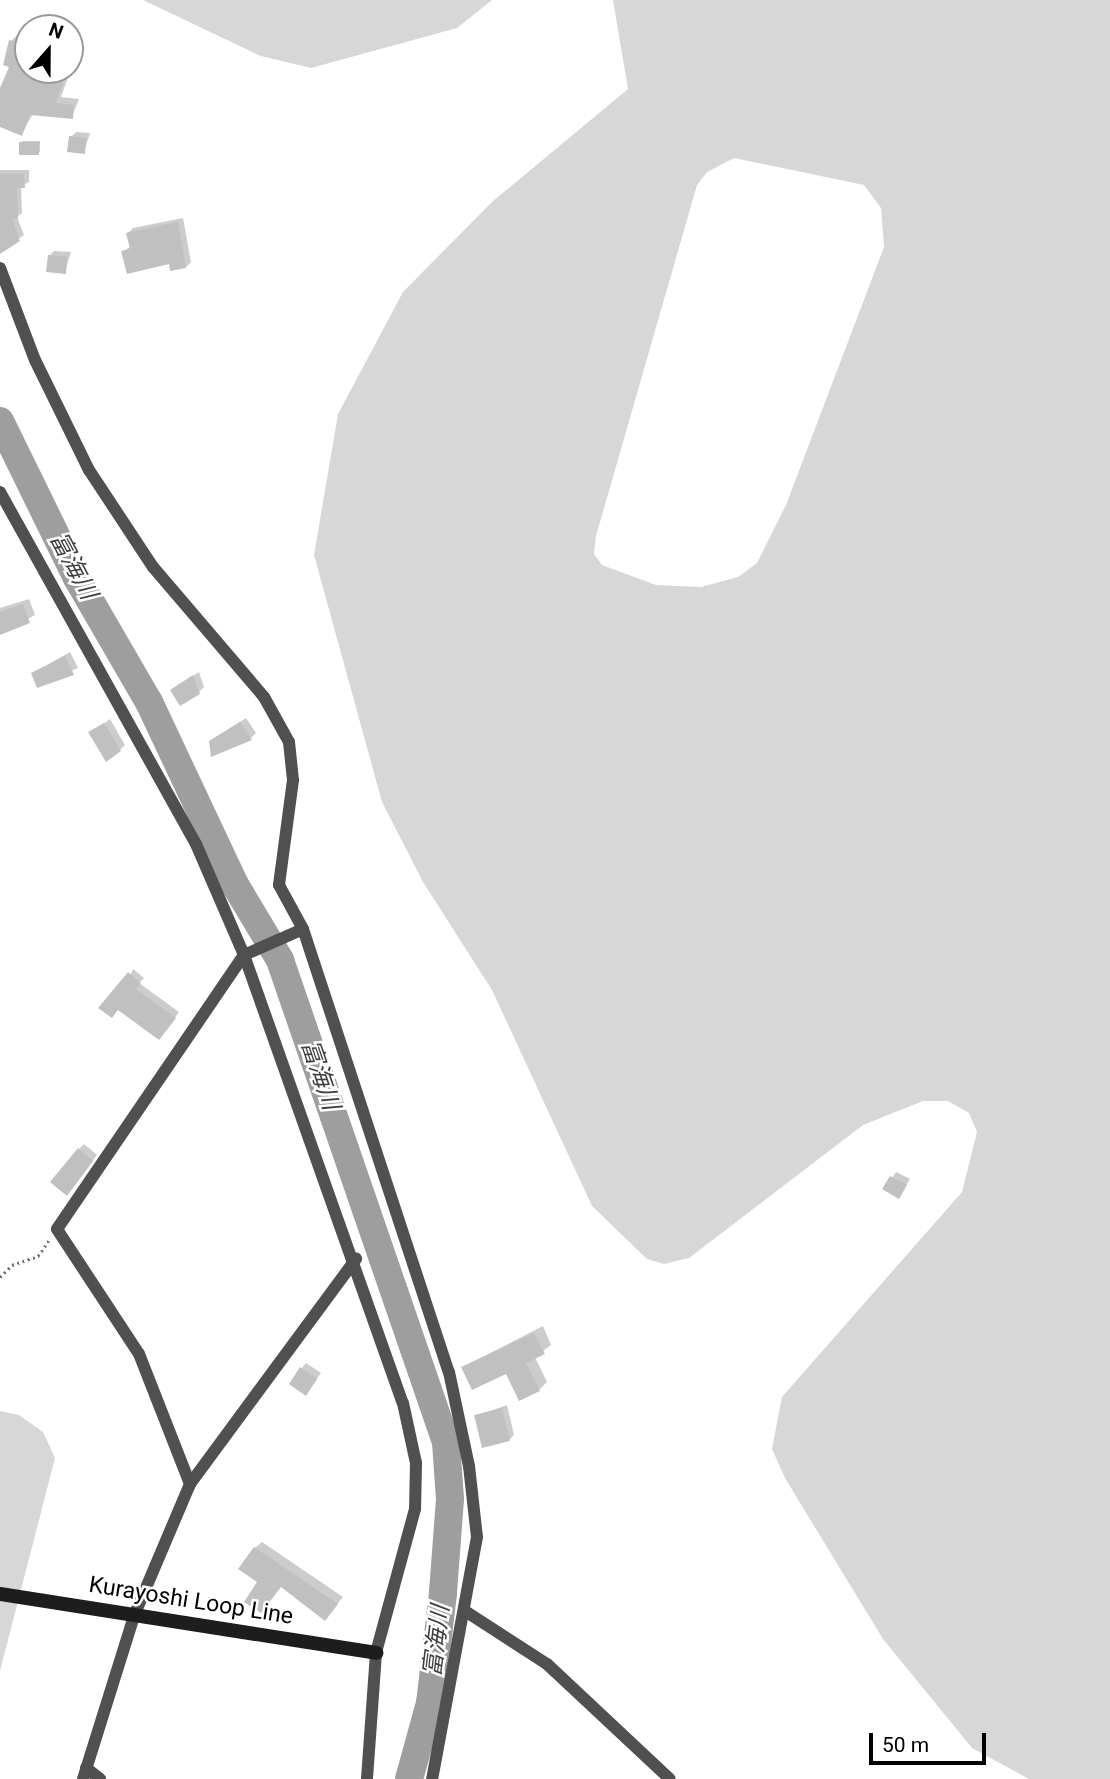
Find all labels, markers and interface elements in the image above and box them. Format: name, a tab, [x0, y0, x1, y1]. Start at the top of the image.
north arrow	[14, 14, 84, 84]
text: N	[46, 18, 66, 44]
water label: 富海川	[43, 527, 103, 605]
water label: 富海川	[295, 1036, 345, 1114]
street label: Kurayoshi Loop Line	[87, 1571, 295, 1631]
water label: 富海川	[418, 1604, 456, 1678]
scale bar	[872, 1720, 989, 1764]
text: 50 m	[882, 1733, 929, 1757]

